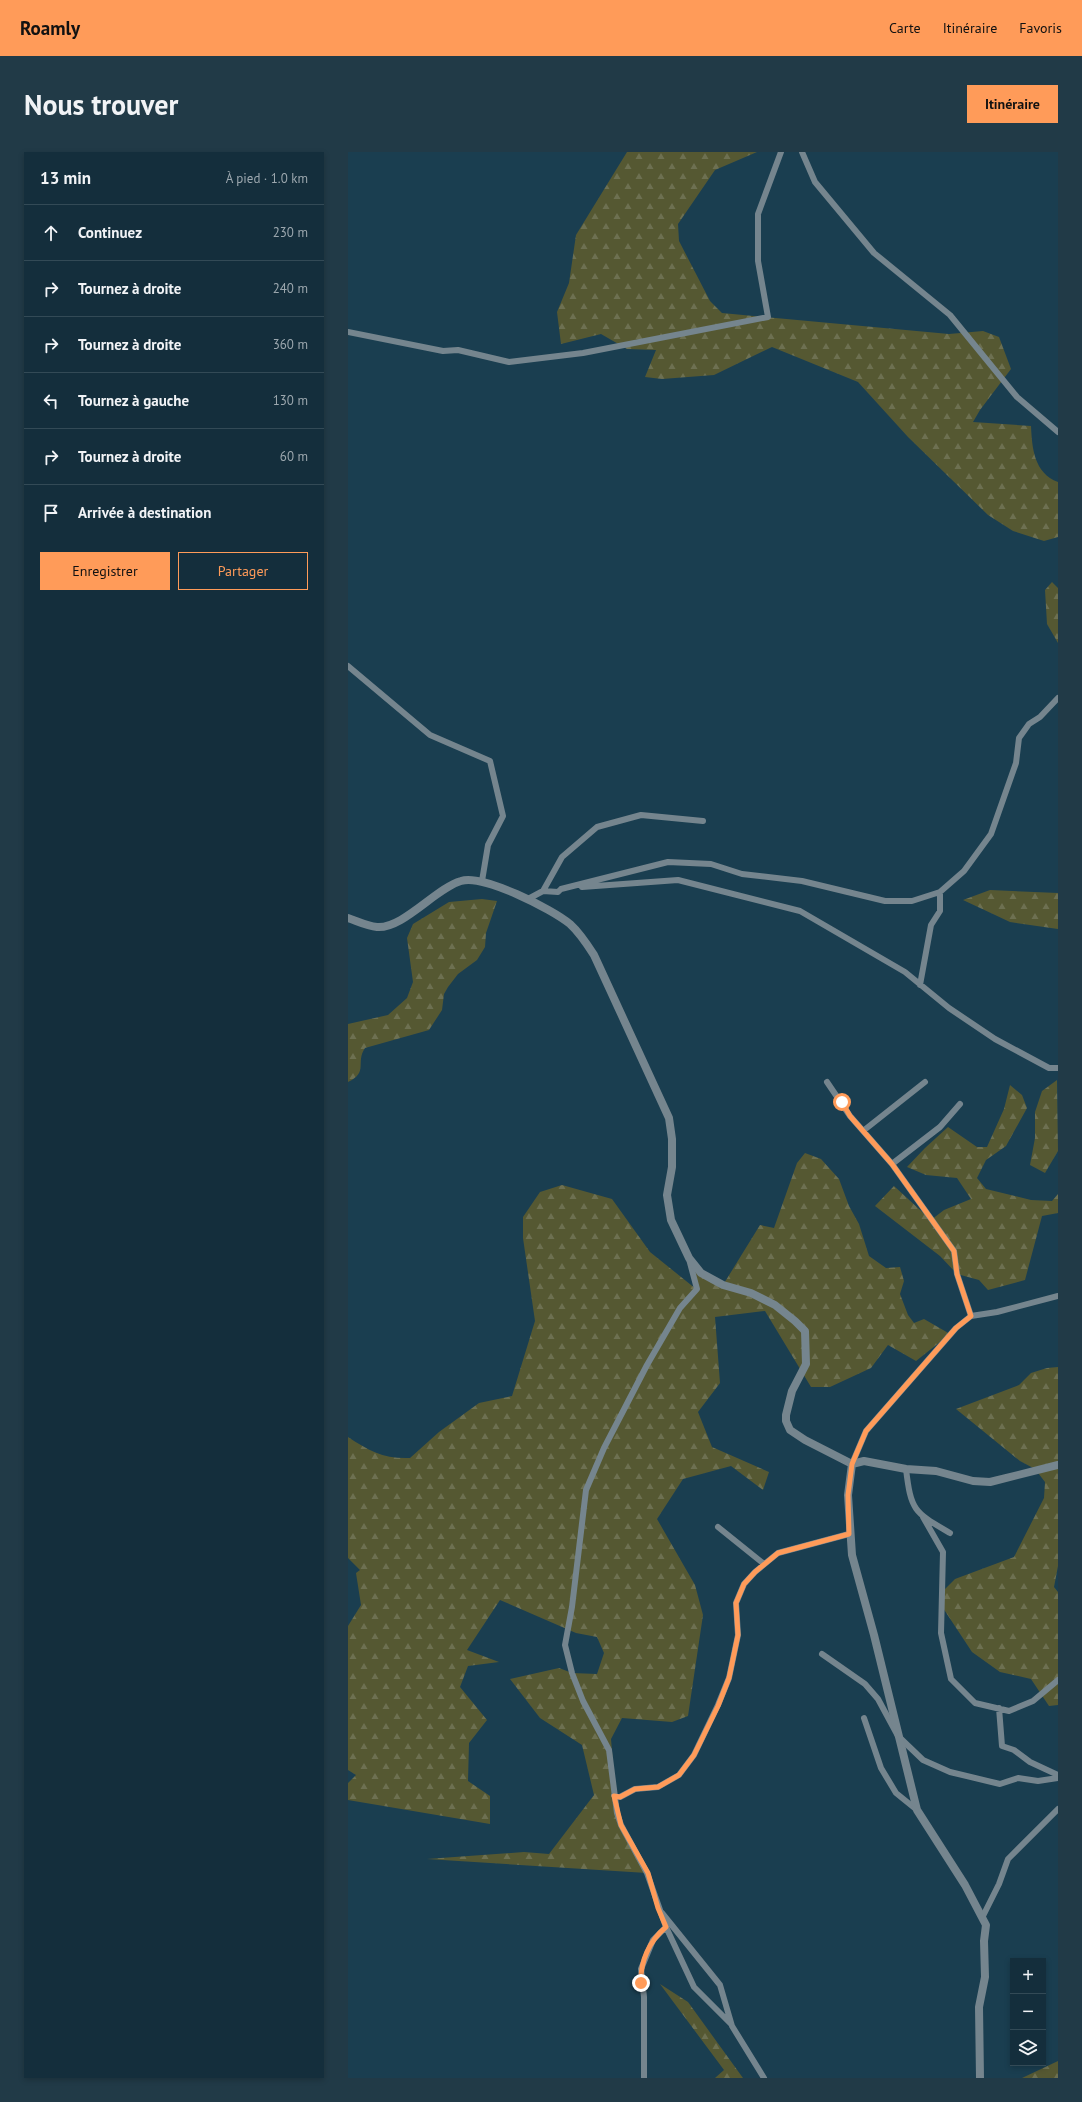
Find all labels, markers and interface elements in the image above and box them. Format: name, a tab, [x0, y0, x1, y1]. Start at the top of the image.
text: Roamly	[20, 16, 80, 40]
text: Carte	[889, 19, 921, 37]
text: Itinéraire	[943, 19, 997, 37]
text: Favoris	[1019, 19, 1062, 37]
button: Itinéraire	[967, 85, 1058, 123]
text: Nous trouver	[24, 86, 178, 123]
text: 13 min	[40, 167, 91, 189]
text: À pied · 1.0 km	[226, 170, 308, 187]
icon: ahead	[40, 222, 62, 244]
text: Continuez	[78, 223, 142, 242]
text: 230 m	[273, 224, 308, 241]
icon: right	[40, 278, 62, 300]
text: Tournez à droite	[78, 279, 181, 298]
text: 240 m	[273, 280, 308, 297]
icon: right	[40, 334, 62, 356]
text: Tournez à droite	[78, 335, 181, 354]
text: 360 m	[273, 336, 308, 353]
icon: left	[40, 390, 62, 412]
text: Tournez à gauche	[78, 391, 189, 410]
text: 130 m	[273, 392, 308, 409]
icon: right	[40, 446, 62, 468]
text: Tournez à droite	[78, 447, 181, 466]
text: 60 m	[280, 448, 308, 465]
icon: arrive	[40, 502, 62, 524]
text: Arrivée à destination	[78, 503, 211, 522]
button: Enregistrer	[40, 552, 170, 590]
button: Partager	[178, 552, 308, 590]
route start	[833, 1093, 851, 1111]
map controls	[1010, 1958, 1046, 2066]
button: +	[1010, 1958, 1046, 1994]
route end	[632, 1974, 650, 1992]
button: −	[1010, 1994, 1046, 2030]
button: layers	[1010, 2030, 1046, 2066]

